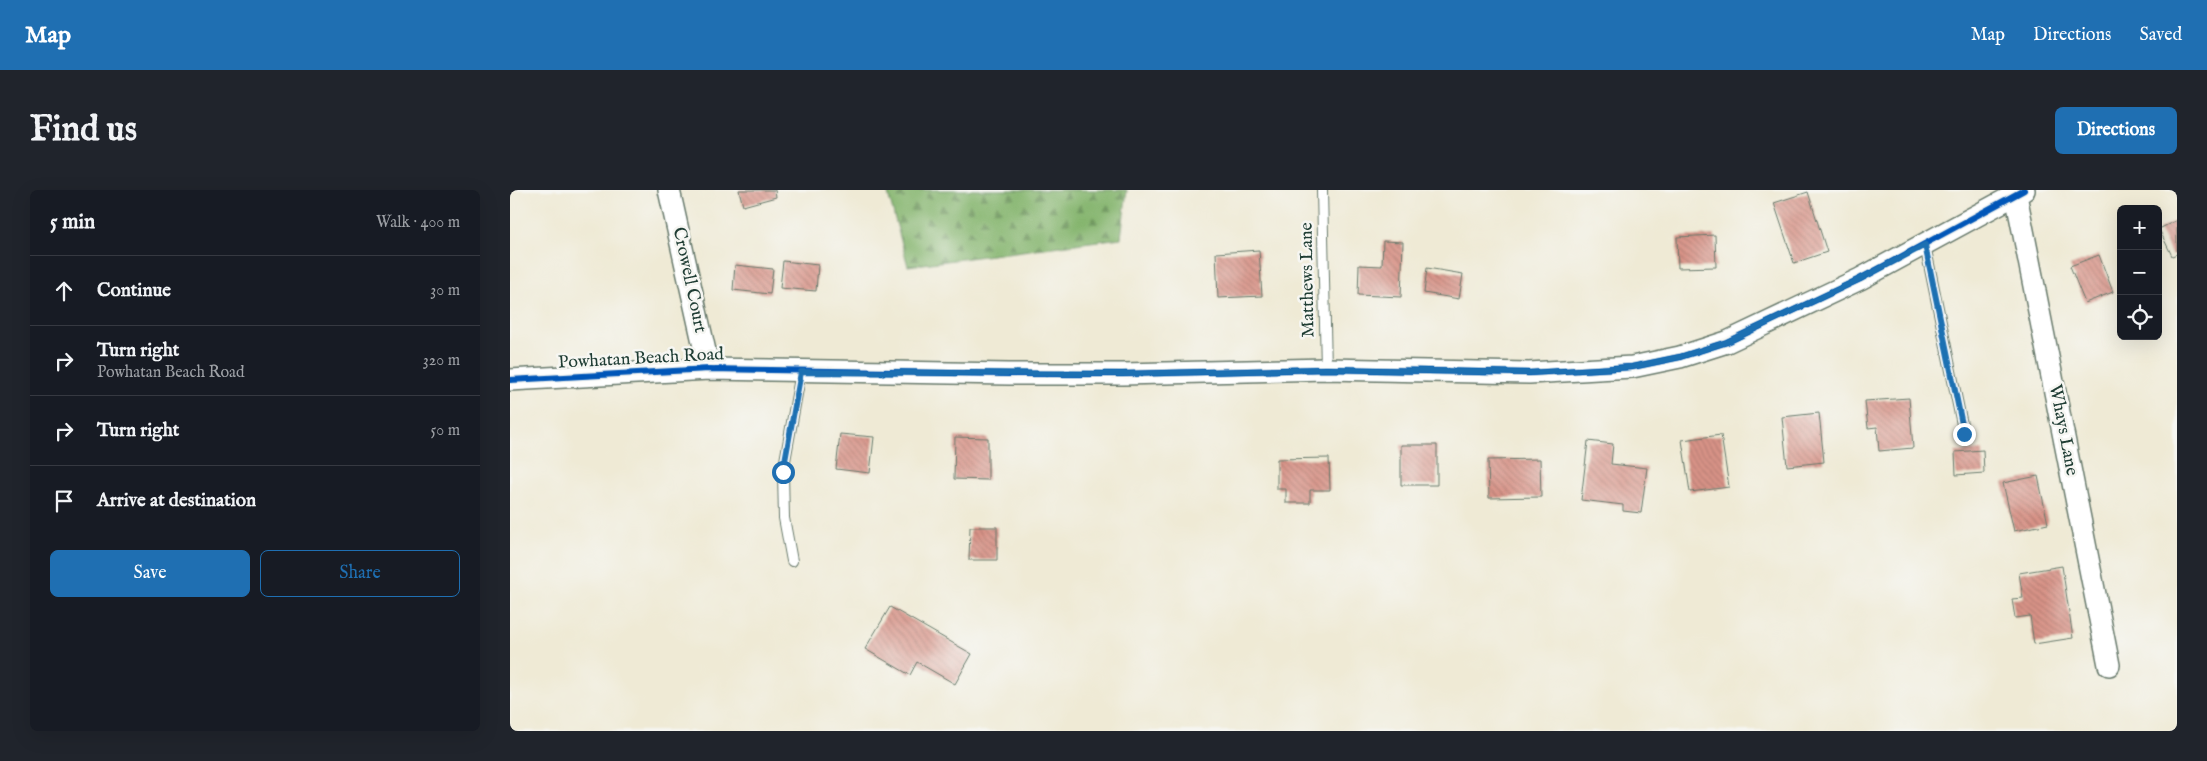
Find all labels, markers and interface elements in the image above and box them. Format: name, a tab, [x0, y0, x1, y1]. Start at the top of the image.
text: Map	[25, 20, 71, 51]
text: Map	[1971, 24, 2005, 47]
text: Directions	[2033, 24, 2111, 47]
text: Saved	[2139, 24, 2182, 47]
button: Directions	[2055, 107, 2177, 154]
text: Find us	[30, 108, 137, 153]
map controls	[2117, 205, 2162, 340]
button: +	[2117, 205, 2162, 250]
text: 5 min	[50, 209, 95, 236]
text: Walk · 400 m	[376, 213, 460, 233]
street label: Matthews Lane	[1295, 222, 1321, 338]
street label: Crowell Court	[667, 225, 711, 335]
button: −	[2117, 250, 2162, 295]
icon: ahead	[50, 277, 78, 305]
text: Continue	[97, 279, 171, 303]
text: 30 m	[430, 281, 460, 301]
button: locate	[2117, 295, 2162, 340]
text: Turn right	[97, 339, 179, 363]
street label: Powhatan Beach Road	[558, 343, 725, 375]
icon: right	[50, 347, 78, 375]
text: 320 m	[423, 351, 460, 371]
text: Powhatan Beach Road	[97, 363, 245, 383]
street label: Whays Lane	[2043, 382, 2083, 478]
icon: right	[50, 417, 78, 445]
text: Turn right	[97, 419, 179, 443]
text: 50 m	[431, 421, 460, 441]
route end	[1953, 423, 1976, 446]
route start	[772, 461, 795, 484]
icon: arrive	[50, 487, 78, 515]
text: Arrive at destination	[97, 489, 256, 513]
button: Save	[50, 550, 250, 597]
button: Share	[260, 550, 460, 597]

